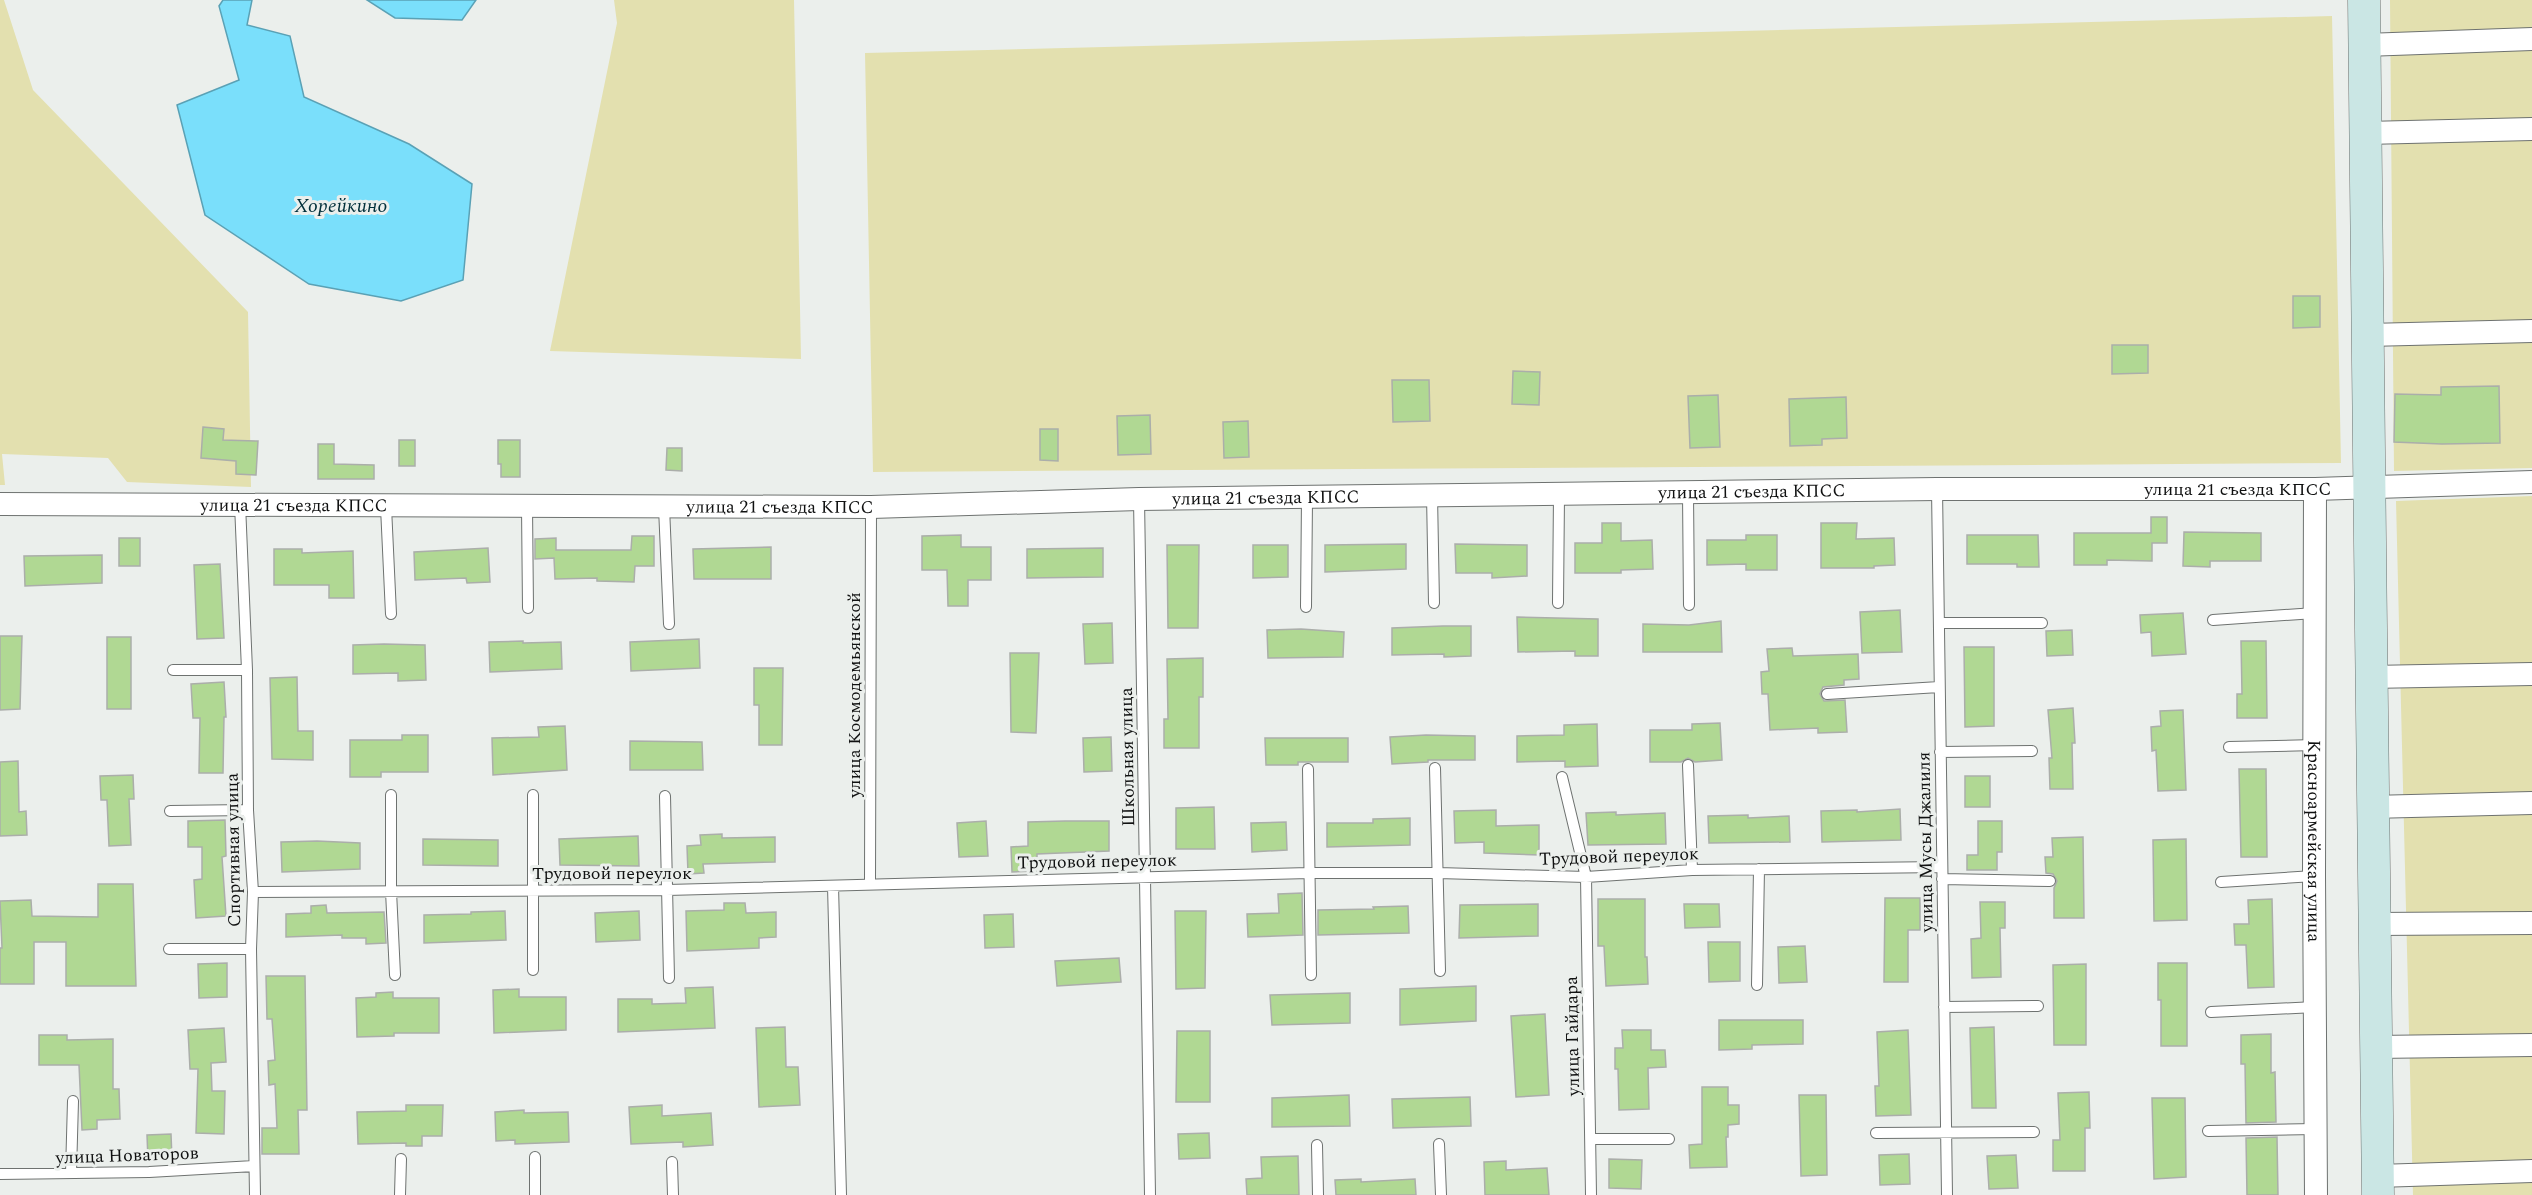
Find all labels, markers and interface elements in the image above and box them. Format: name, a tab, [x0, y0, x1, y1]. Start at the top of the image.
water label: Хорейкино	[294, 191, 387, 221]
street label: улица 21 съезда КПСС	[2143, 475, 2332, 503]
street label: улица 21 съезда КПСС	[1657, 477, 1846, 507]
street label: улица 21 съезда КПСС	[1171, 483, 1360, 513]
street label: улица 21 съезда КПСС	[199, 492, 388, 519]
street label: улица 21 съезда КПСС	[685, 493, 874, 521]
street label: улица Космодемьянской	[841, 592, 868, 799]
street label: Школьная улица	[1113, 687, 1142, 827]
street label: Красноармейская улица	[2300, 740, 2327, 942]
street label: улица Мусы Джалиля	[1910, 751, 1941, 934]
street label: Спортивная улица	[219, 772, 248, 927]
street label: Трудовой переулок	[1539, 840, 1699, 873]
street label: Трудовой переулок	[1017, 847, 1177, 876]
street label: Трудовой переулок	[532, 860, 692, 887]
street label: улица Гайдара	[1558, 976, 1587, 1097]
street label: улица Новаторов	[54, 1140, 199, 1172]

